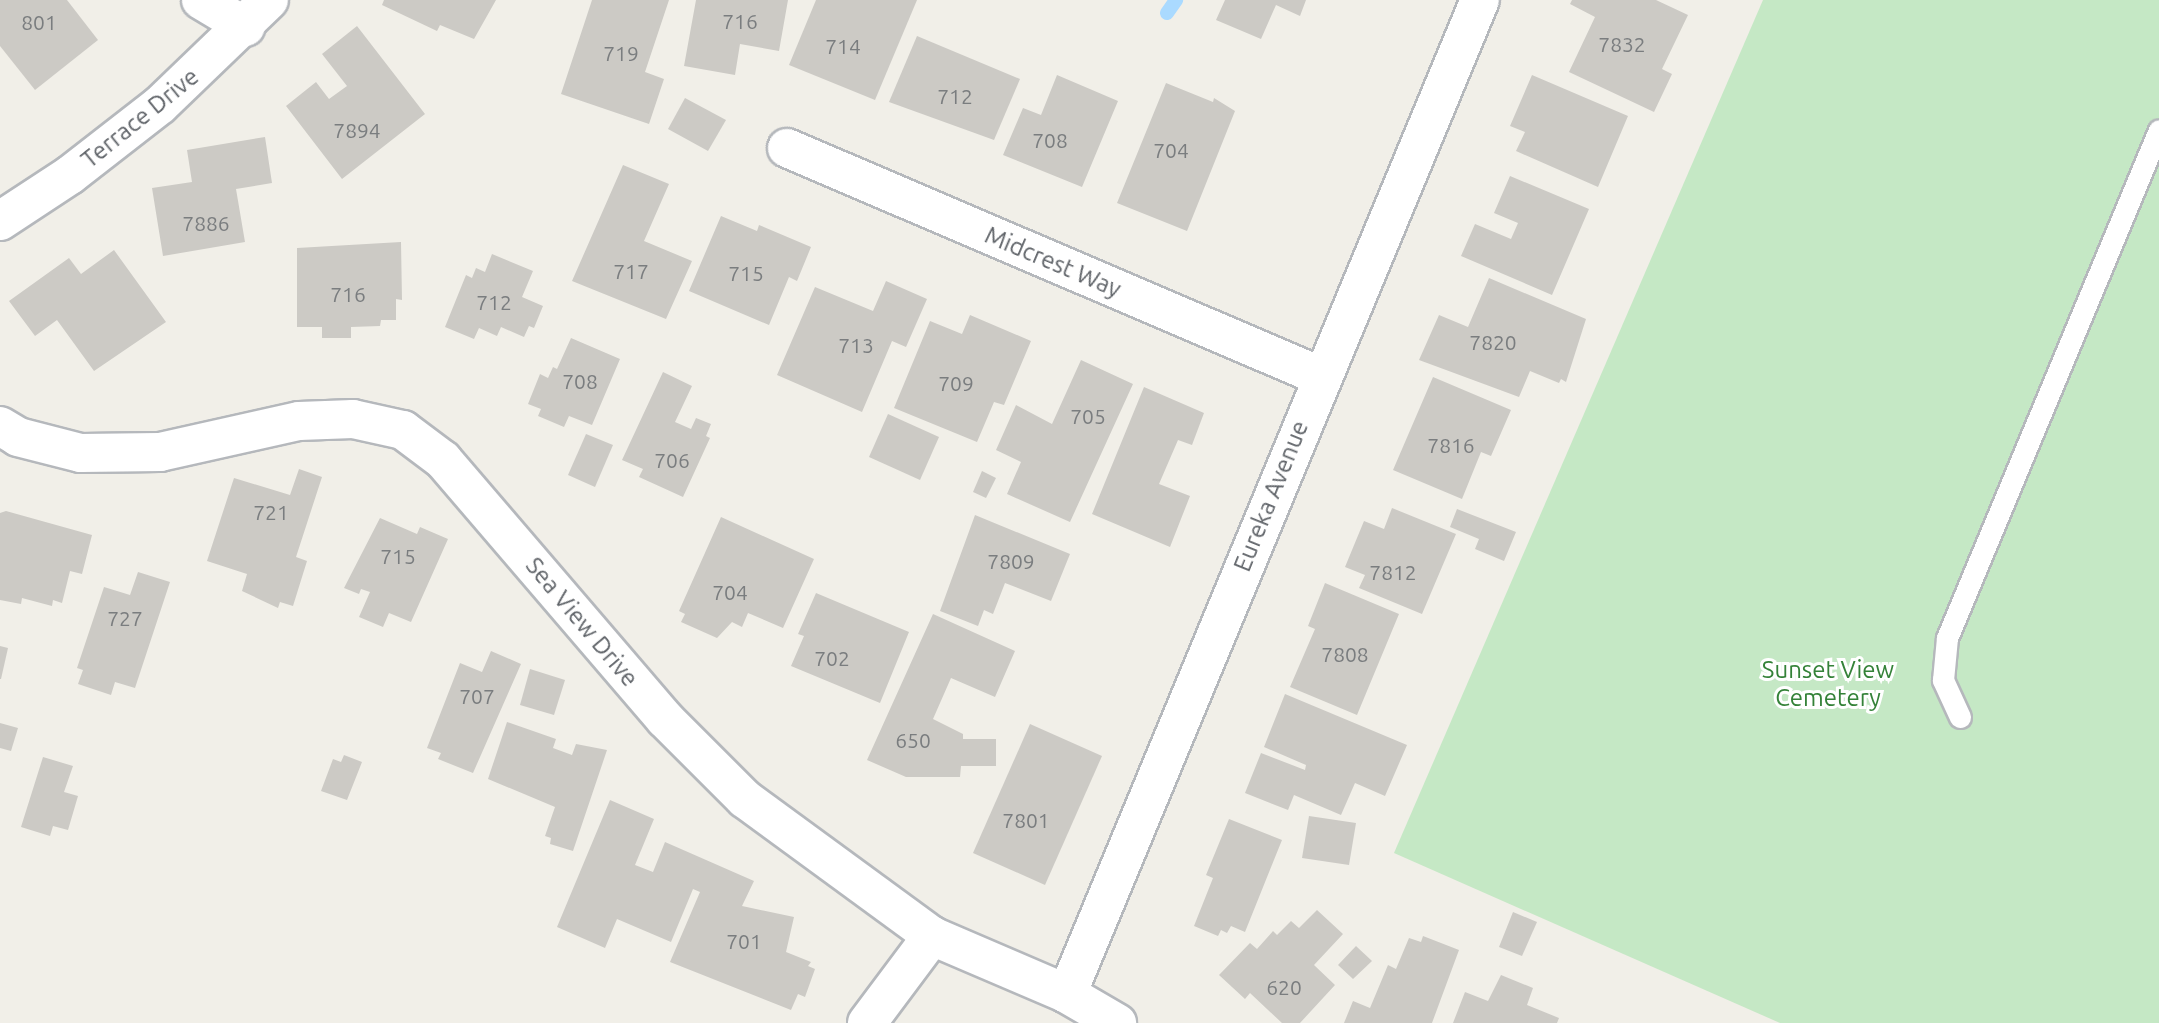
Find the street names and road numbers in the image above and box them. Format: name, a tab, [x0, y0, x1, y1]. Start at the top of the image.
street label: Terrace Drive	[76, 62, 204, 174]
street label: Midcrest Way	[981, 220, 1125, 304]
street label: Eureka Avenue	[1228, 416, 1314, 576]
street label: Sea View Drive	[520, 552, 644, 692]

